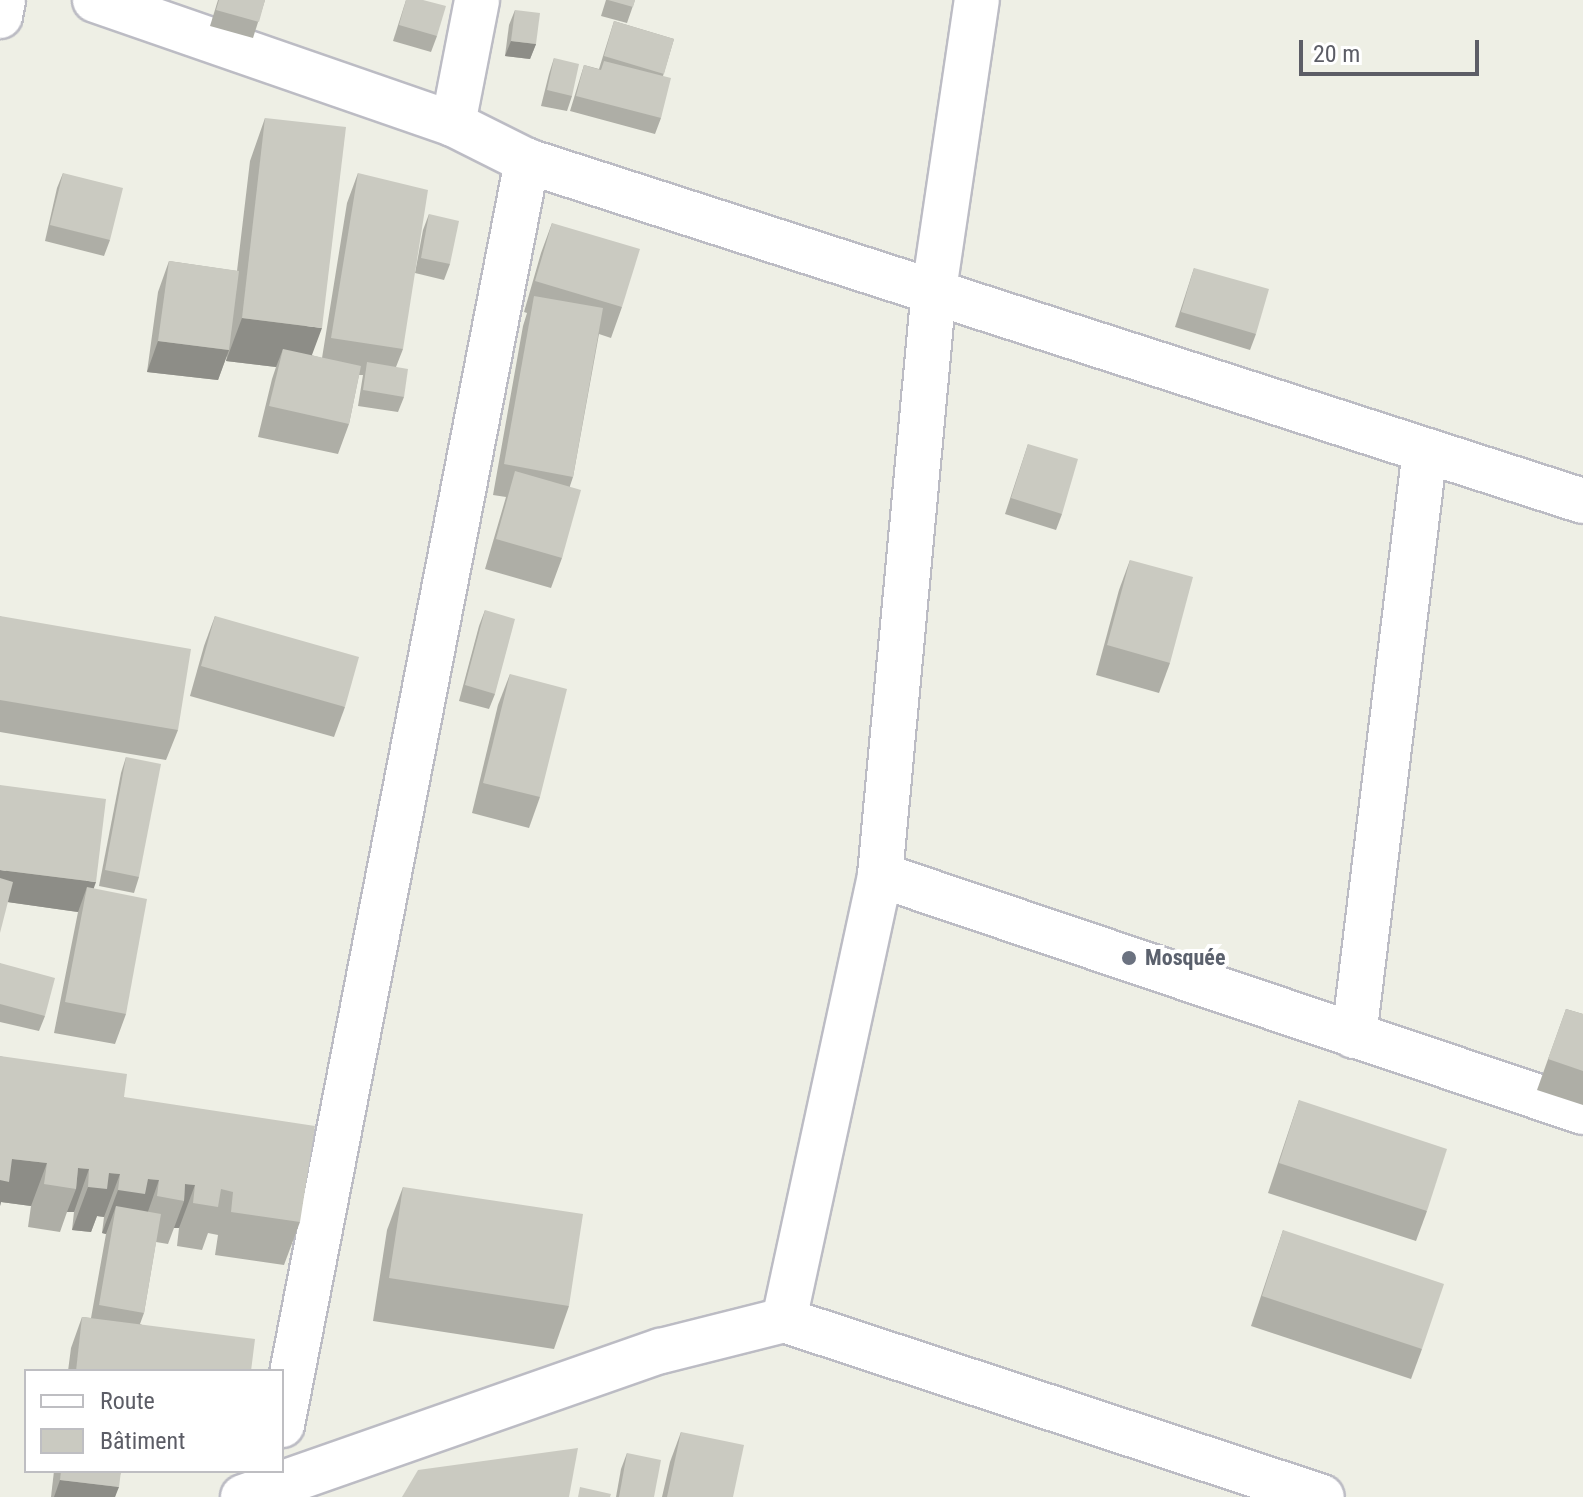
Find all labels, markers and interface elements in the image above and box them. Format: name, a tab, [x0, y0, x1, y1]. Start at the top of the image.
scale bar	[1303, 24, 1483, 74]
text: 20 m	[1313, 40, 1360, 68]
place label: Mosquée	[1145, 945, 1225, 971]
marker: Mosquée	[1120, 949, 1138, 967]
legend	[24, 1369, 284, 1473]
text: Route	[100, 1387, 155, 1415]
text: Bâtiment	[100, 1427, 185, 1455]

